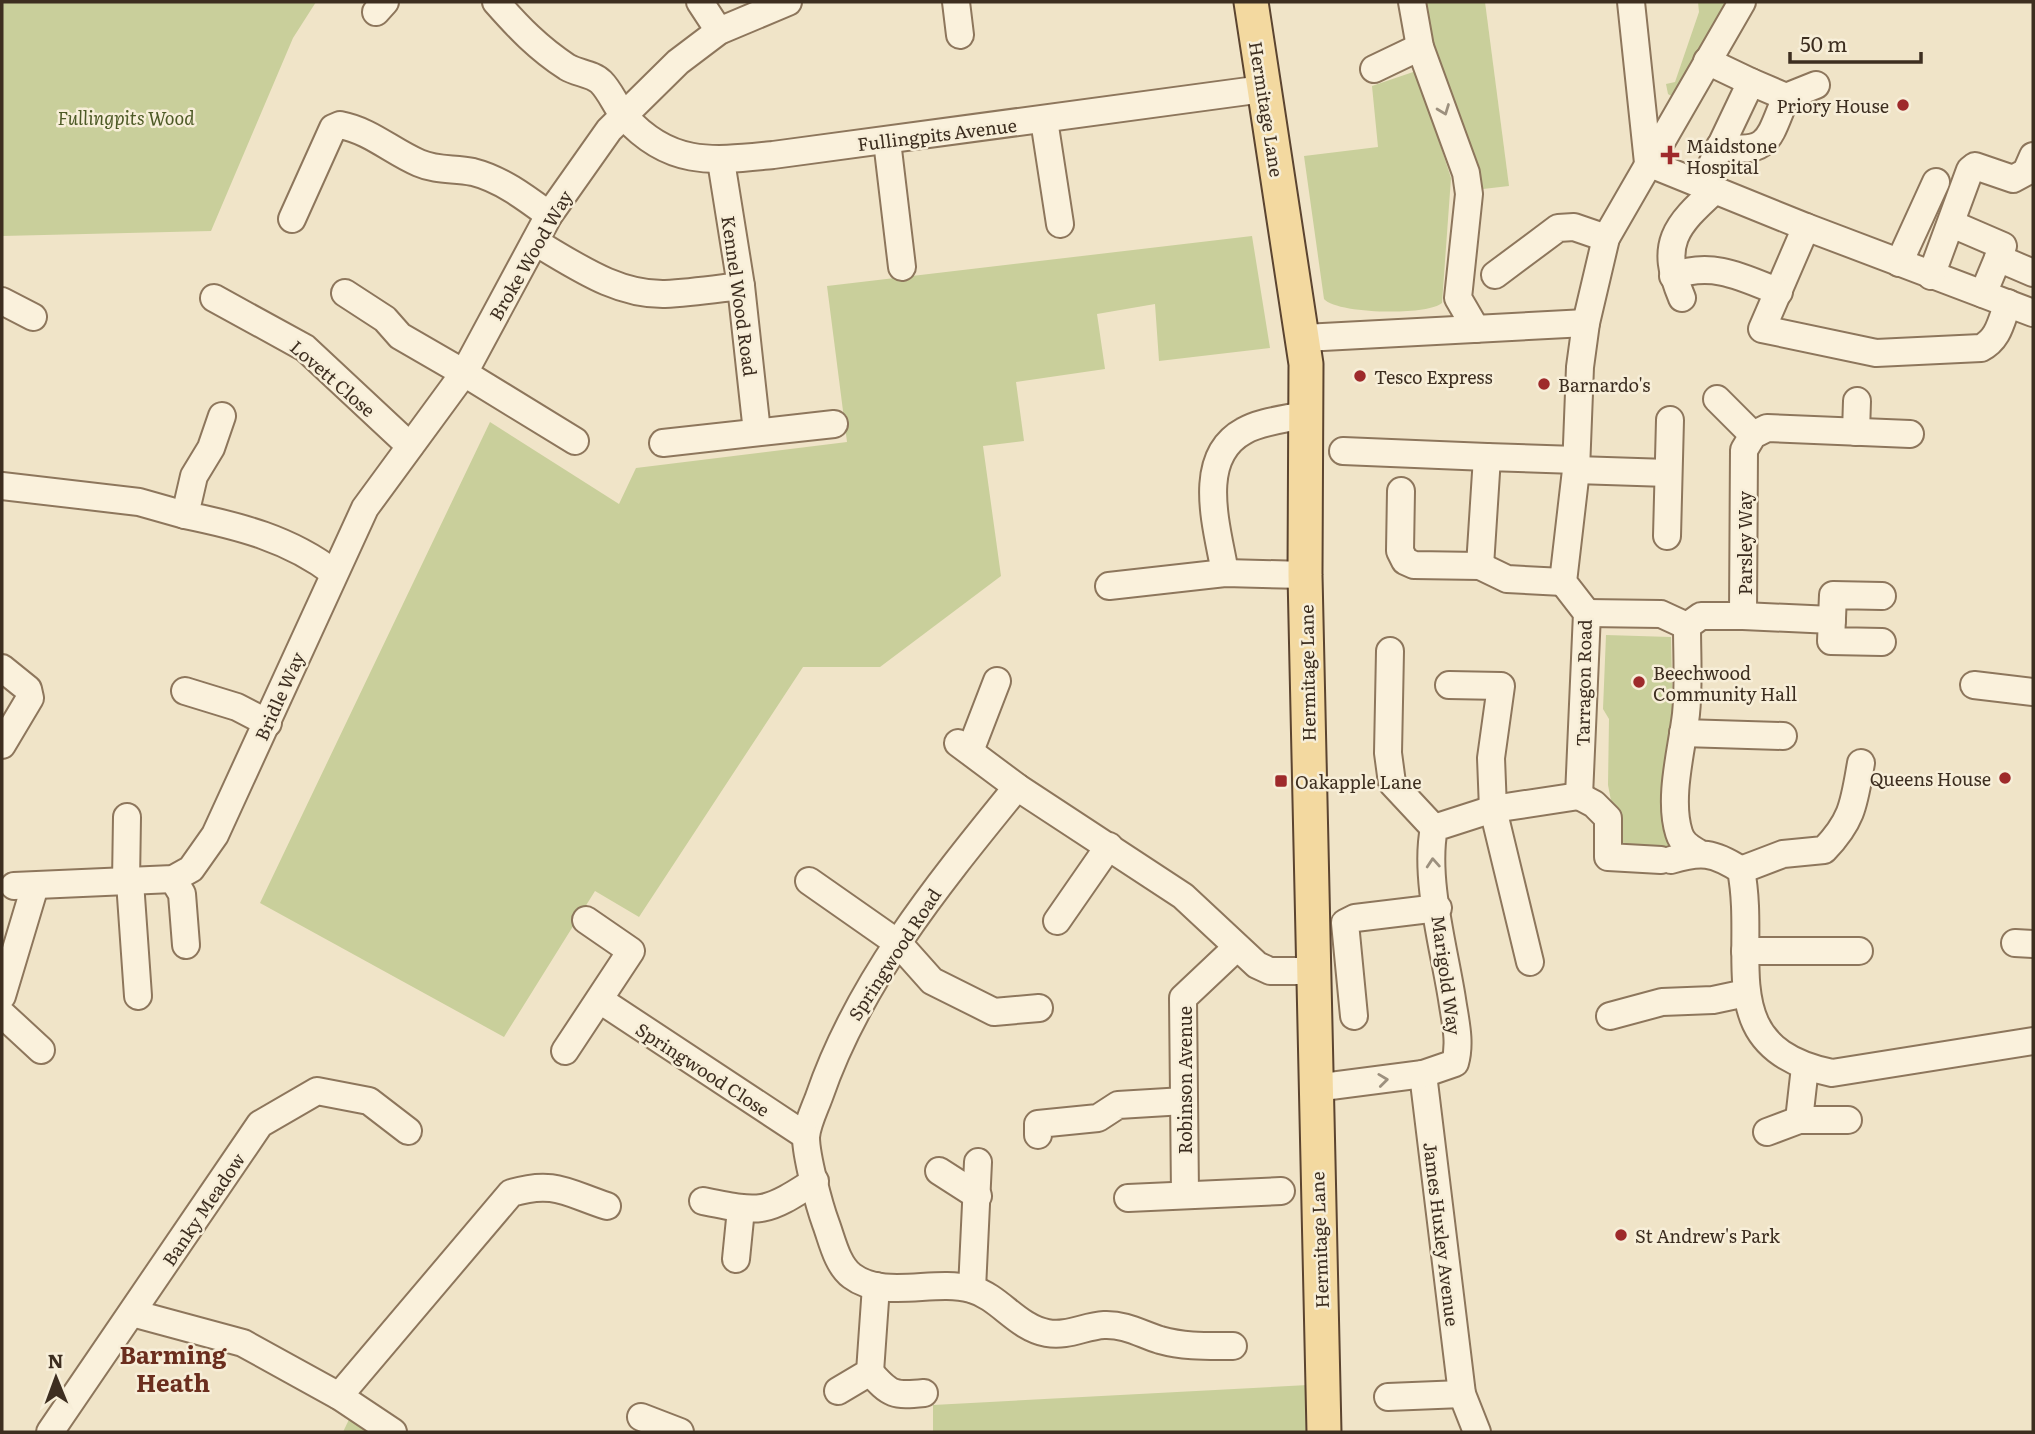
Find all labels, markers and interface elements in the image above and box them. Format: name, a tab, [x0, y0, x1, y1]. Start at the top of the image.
scale bar	[1790, 21, 1921, 65]
text: 50 m	[1800, 27, 1847, 58]
street label: Hermitage Lane	[1243, 39, 1291, 179]
place label: Priory House	[1777, 92, 1889, 119]
marker: Priory House	[1895, 97, 1911, 113]
park label: Fullingpits Wood	[57, 104, 195, 131]
one-way arrow	[1435, 104, 1449, 116]
street label: Fullingpits Avenue	[856, 111, 1018, 157]
place label: Maidstone Hospital	[1686, 132, 1777, 180]
marker: Maidstone Hospital	[1660, 145, 1680, 165]
street label: Broke Wood Way	[482, 184, 579, 325]
street label: Kennel Wood Road	[715, 214, 765, 378]
street label: Lovett Close	[284, 333, 382, 423]
place label: Tesco Express	[1374, 363, 1493, 390]
marker: Tesco Express	[1352, 368, 1368, 384]
place label: Barnardo's	[1558, 371, 1650, 398]
marker: Barnardo's	[1536, 376, 1552, 392]
street label: Parsley Way	[1731, 490, 1758, 595]
street label: Hermitage Lane	[1292, 604, 1322, 742]
street label: Tarragon Road	[1568, 619, 1598, 747]
street label: Bridle Way	[247, 647, 311, 745]
place label: Beechwood Community Hall	[1653, 659, 1797, 707]
marker: Beechwood Community Hall	[1631, 674, 1647, 690]
place label: Queens House	[1870, 765, 1991, 792]
place label: Oakapple Lane	[1295, 768, 1422, 795]
marker: Queens House	[1997, 770, 2013, 786]
marker: Oakapple Lane	[1273, 773, 1289, 789]
one-way arrow	[1426, 857, 1441, 868]
street label: Springwood Road	[841, 883, 947, 1025]
street label: Marigold Way	[1425, 913, 1469, 1037]
street label: Robinson Avenue	[1171, 1006, 1198, 1154]
street label: Springwood Close	[631, 1015, 775, 1123]
one-way arrow	[1377, 1072, 1389, 1087]
street label: James Huxley Avenue	[1417, 1140, 1467, 1328]
street label: Banky Meadow	[155, 1147, 251, 1271]
street label: Hermitage Lane	[1303, 1171, 1335, 1309]
place label: St Andrew's Park	[1635, 1222, 1781, 1249]
marker: St Andrew's Park	[1613, 1227, 1629, 1243]
district label: Barming Heath	[119, 1336, 227, 1399]
north arrow	[21, 1343, 91, 1413]
text: N	[47, 1346, 64, 1374]

